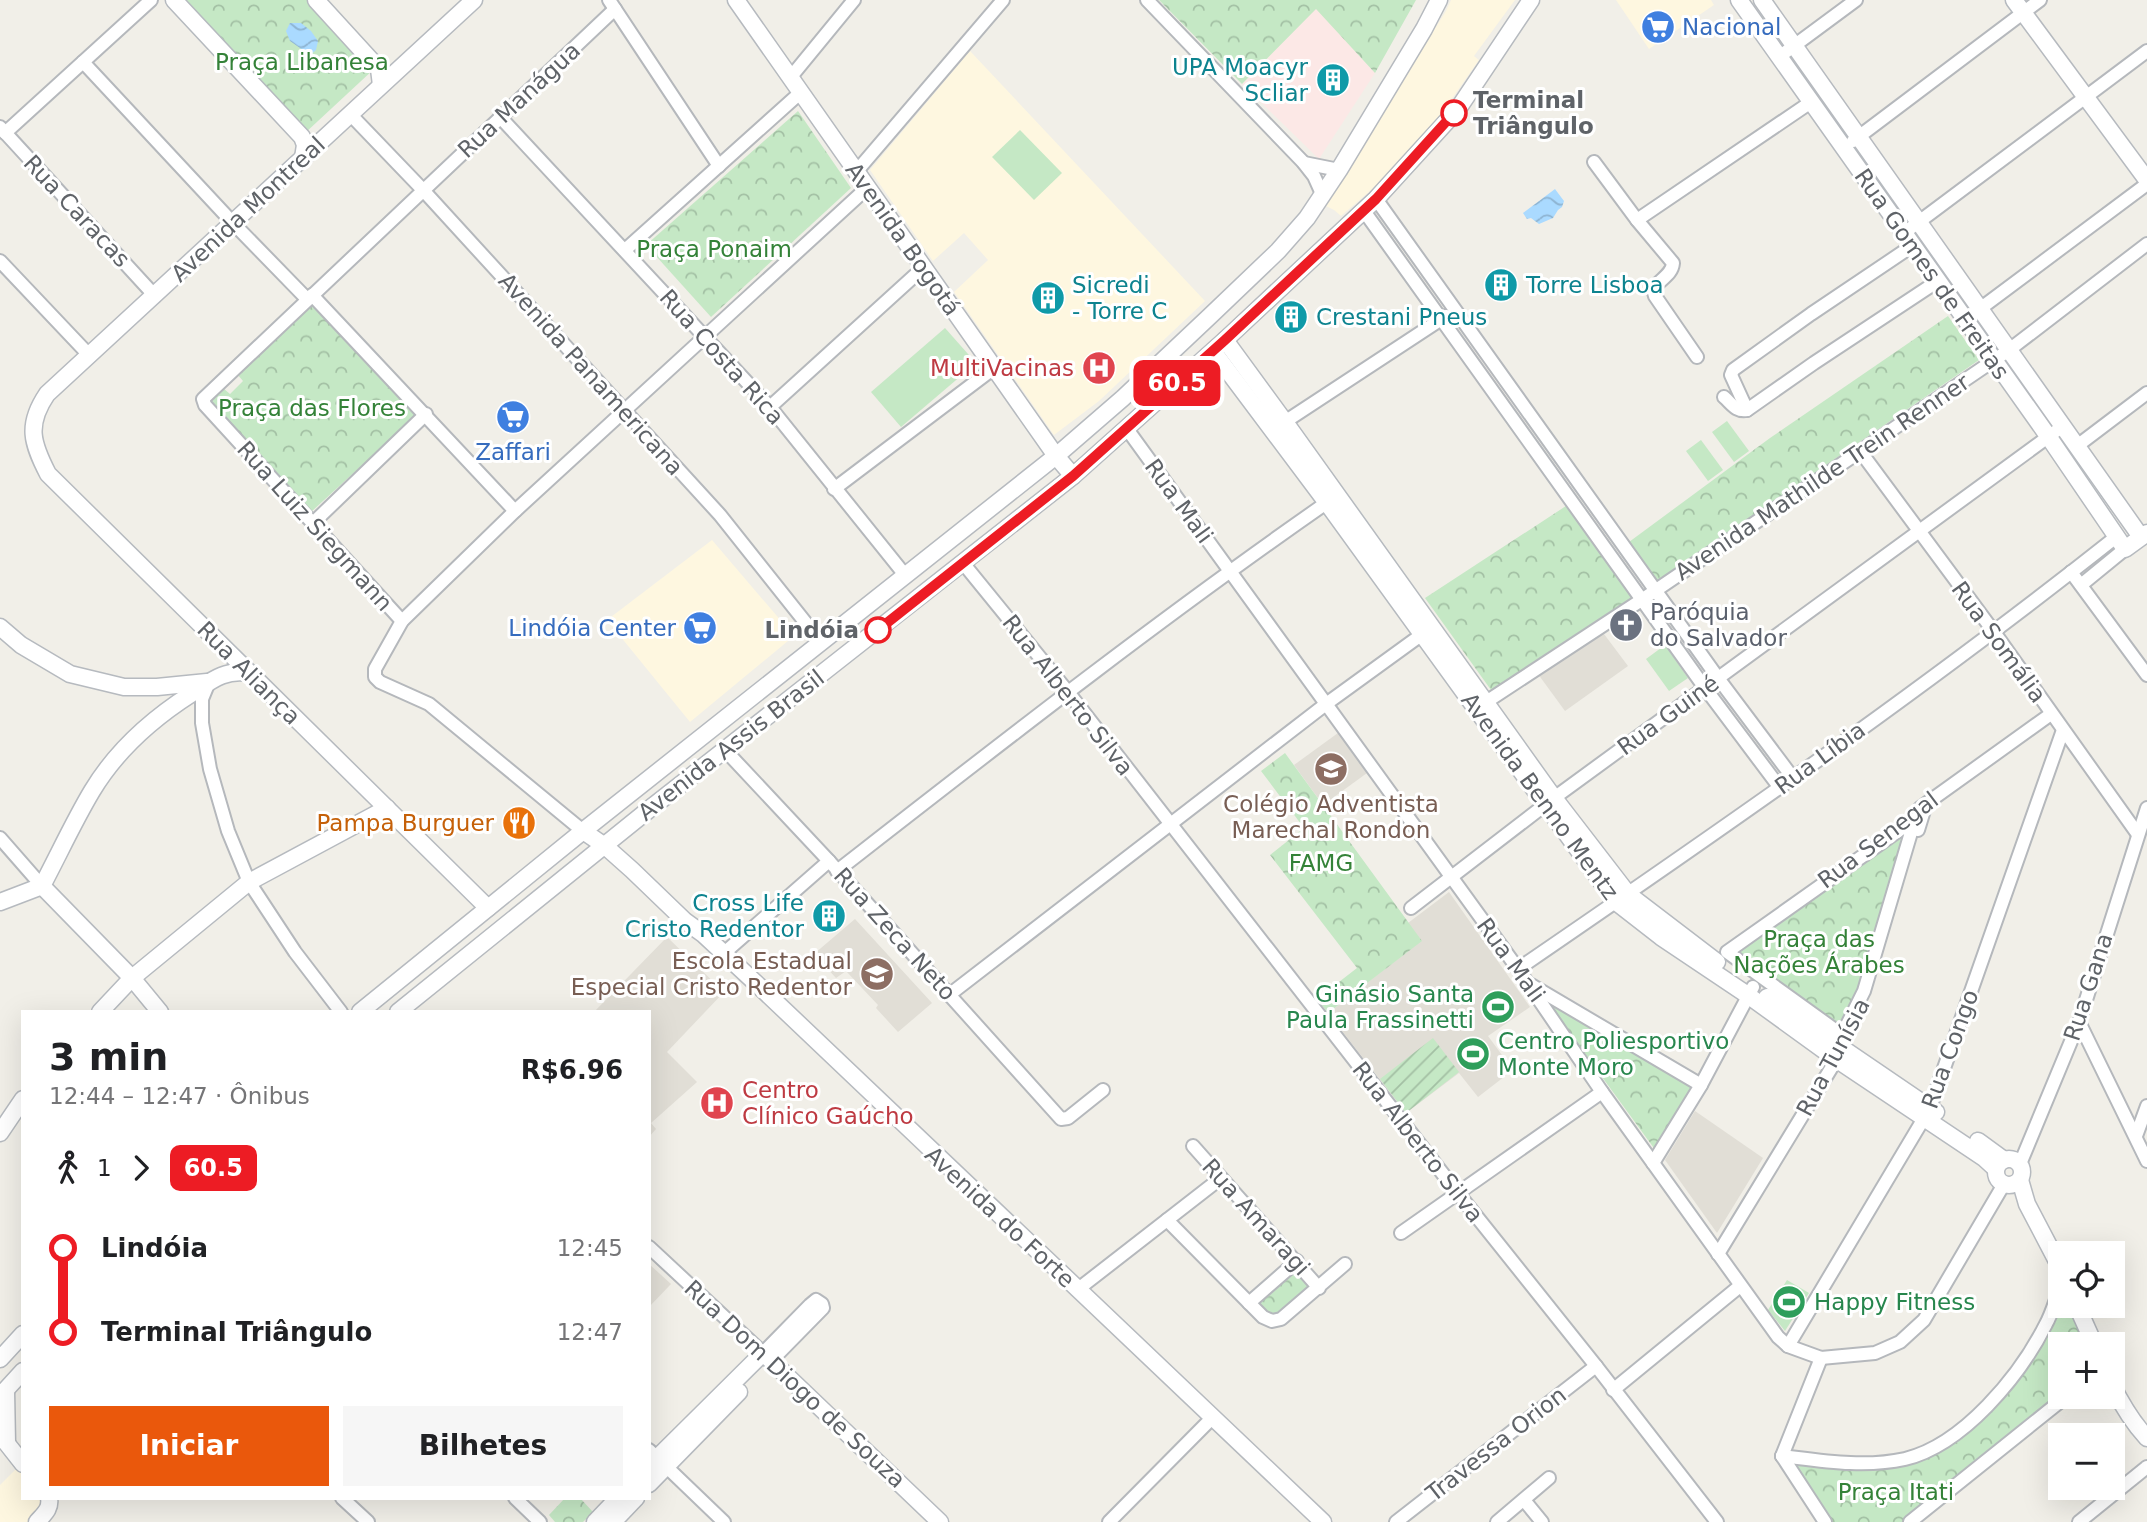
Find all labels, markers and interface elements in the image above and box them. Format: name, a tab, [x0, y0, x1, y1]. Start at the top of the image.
supermarket icon: Nacional	[1639, 8, 1677, 46]
place label: Nacional	[1682, 14, 1781, 40]
street label: Rua Manágua	[453, 37, 585, 163]
park label: Praça Libanesa	[215, 49, 389, 75]
place label: UPA Moacyr Scliar	[1172, 54, 1309, 106]
building icon: UPA Moacyr Scliar	[1314, 61, 1352, 99]
place label: Terminal Triângulo	[1473, 87, 1594, 139]
marker: Terminal Triângulo	[1441, 100, 1467, 126]
street label: Avenida Montreal	[166, 131, 330, 287]
street label: Rua Caracas	[19, 150, 135, 272]
street label: Avenida Bogotá	[841, 158, 965, 320]
street label: Rua Gomes de Freitas	[1849, 164, 2015, 384]
park label: Praça Ponaim	[636, 236, 792, 262]
building icon: Torre Lisboa	[1482, 266, 1520, 304]
street label: Avenida Panamericana	[494, 268, 688, 480]
place label: Sicredi - Torre C	[1072, 272, 1167, 324]
place label: Torre Lisboa	[1525, 272, 1664, 298]
building icon: Sicredi - Torre C	[1029, 279, 1067, 317]
street label: Rua Costa Rica	[655, 284, 789, 430]
building icon: Crestani Pneus	[1272, 298, 1310, 336]
place label: Crestani Pneus	[1316, 304, 1487, 330]
hospital icon: MultiVacinas	[1080, 349, 1118, 387]
place label: MultiVacinas	[930, 355, 1074, 381]
line badge: 60.5	[1128, 360, 1226, 406]
street label: Avenida Mathilde Trein Renner	[1670, 368, 1975, 585]
text: 60.5	[1147, 369, 1207, 397]
park label: Praça das Flores	[218, 395, 406, 421]
supermarket icon: Zaffari	[494, 398, 532, 436]
street label: Rua Luiz Siegmann	[232, 436, 398, 616]
place label: Zaffari	[475, 439, 551, 465]
street label: Rua Mali	[1140, 454, 1218, 548]
street label: Rua Somália	[1946, 577, 2052, 707]
place label: Paróquia do Salvador	[1650, 599, 1787, 651]
church icon: Paróquia do Salvador	[1607, 606, 1645, 644]
supermarket icon: Lindóia Center	[681, 609, 719, 647]
street label: Rua Alberto Silva	[997, 609, 1139, 781]
place label: Lindóia Center	[508, 615, 677, 641]
street label: Rua Aliança	[192, 616, 306, 730]
place label: Lindóia	[764, 617, 859, 643]
marker: Lindóia	[865, 617, 891, 643]
street label: Avenida Assis Brasil	[633, 664, 829, 826]
street label: Rua Guiné	[1612, 670, 1724, 760]
street label: Avenida Benno Mentz	[1456, 688, 1624, 904]
street label: Rua Líbia	[1770, 717, 1870, 799]
school or university icon: Colégio Adventista Marechal Rondon	[1312, 750, 1350, 788]
street label: Rua Senegal	[1813, 786, 1943, 894]
place label: Colégio Adventista Marechal Rondon	[1223, 791, 1439, 843]
restaurant icon: Pampa Burguer	[500, 804, 538, 842]
place label: Pampa Burguer	[316, 810, 495, 836]
park label: FAMG	[1289, 850, 1353, 876]
street label: Rua Zeca Neto	[829, 862, 961, 1006]
place label: Cross Life Cristo Redentor	[625, 890, 805, 942]
building icon: Cross Life Cristo Redentor	[810, 897, 848, 935]
street label: Rua Mali	[1472, 913, 1550, 1007]
park label: Praça das Nações Árabes	[1733, 926, 1905, 978]
street label: Rua Gana	[2058, 930, 2118, 1044]
place label: Escola Estadual Especial Cristo Redentor	[571, 948, 853, 1000]
school or university icon: Escola Estadual Especial Cristo Redentor	[858, 955, 896, 993]
place label: Ginásio Santa Paula Frassinetti	[1286, 981, 1474, 1033]
street label: Rua Congo	[1917, 986, 1983, 1112]
sports icon: Ginásio Santa Paula Frassinetti	[1479, 988, 1517, 1026]
street label: Rua Tunísia	[1791, 994, 1875, 1120]
place label: Centro Poliesportivo Monte Moro	[1498, 1028, 1729, 1080]
text: 3 min	[49, 1035, 168, 1079]
sports icon: Centro Poliesportivo Monte Moro	[1454, 1035, 1492, 1073]
text: R$6.96	[521, 1055, 623, 1085]
street label: Rua Alberto Silva	[1347, 1056, 1489, 1228]
place label: Centro Clínico Gaúcho	[742, 1077, 914, 1129]
text: 12:44 – 12:47 · Ônibus	[49, 1083, 310, 1109]
hospital icon: Centro Clínico Gaúcho	[698, 1084, 736, 1122]
street label: Avenida do Forte	[920, 1141, 1080, 1293]
icon: walk	[49, 1149, 87, 1187]
icon: forward	[122, 1149, 160, 1187]
street label: Rua Amaragi	[1197, 1153, 1315, 1281]
text: 60.5	[184, 1154, 243, 1182]
text: 1	[97, 1155, 112, 1181]
text: Lindóia	[101, 1233, 208, 1263]
text: 12:45	[557, 1235, 623, 1261]
map controls	[2048, 1241, 2125, 1500]
button: locate	[2048, 1241, 2125, 1318]
street label: Rua Dom Diogo de Souza	[679, 1275, 911, 1493]
sports icon: Happy Fitness	[1770, 1283, 1808, 1321]
place label: Happy Fitness	[1814, 1289, 1975, 1315]
text: Terminal Triângulo	[101, 1317, 372, 1347]
text: 12:47	[557, 1319, 623, 1345]
button: +	[2048, 1332, 2125, 1409]
street label: Travessa Orion	[1420, 1381, 1571, 1507]
button: Iniciar	[49, 1406, 329, 1486]
button: Bilhetes	[343, 1406, 623, 1486]
button: −	[2048, 1423, 2125, 1500]
park label: Praça Itati	[1838, 1479, 1954, 1505]

